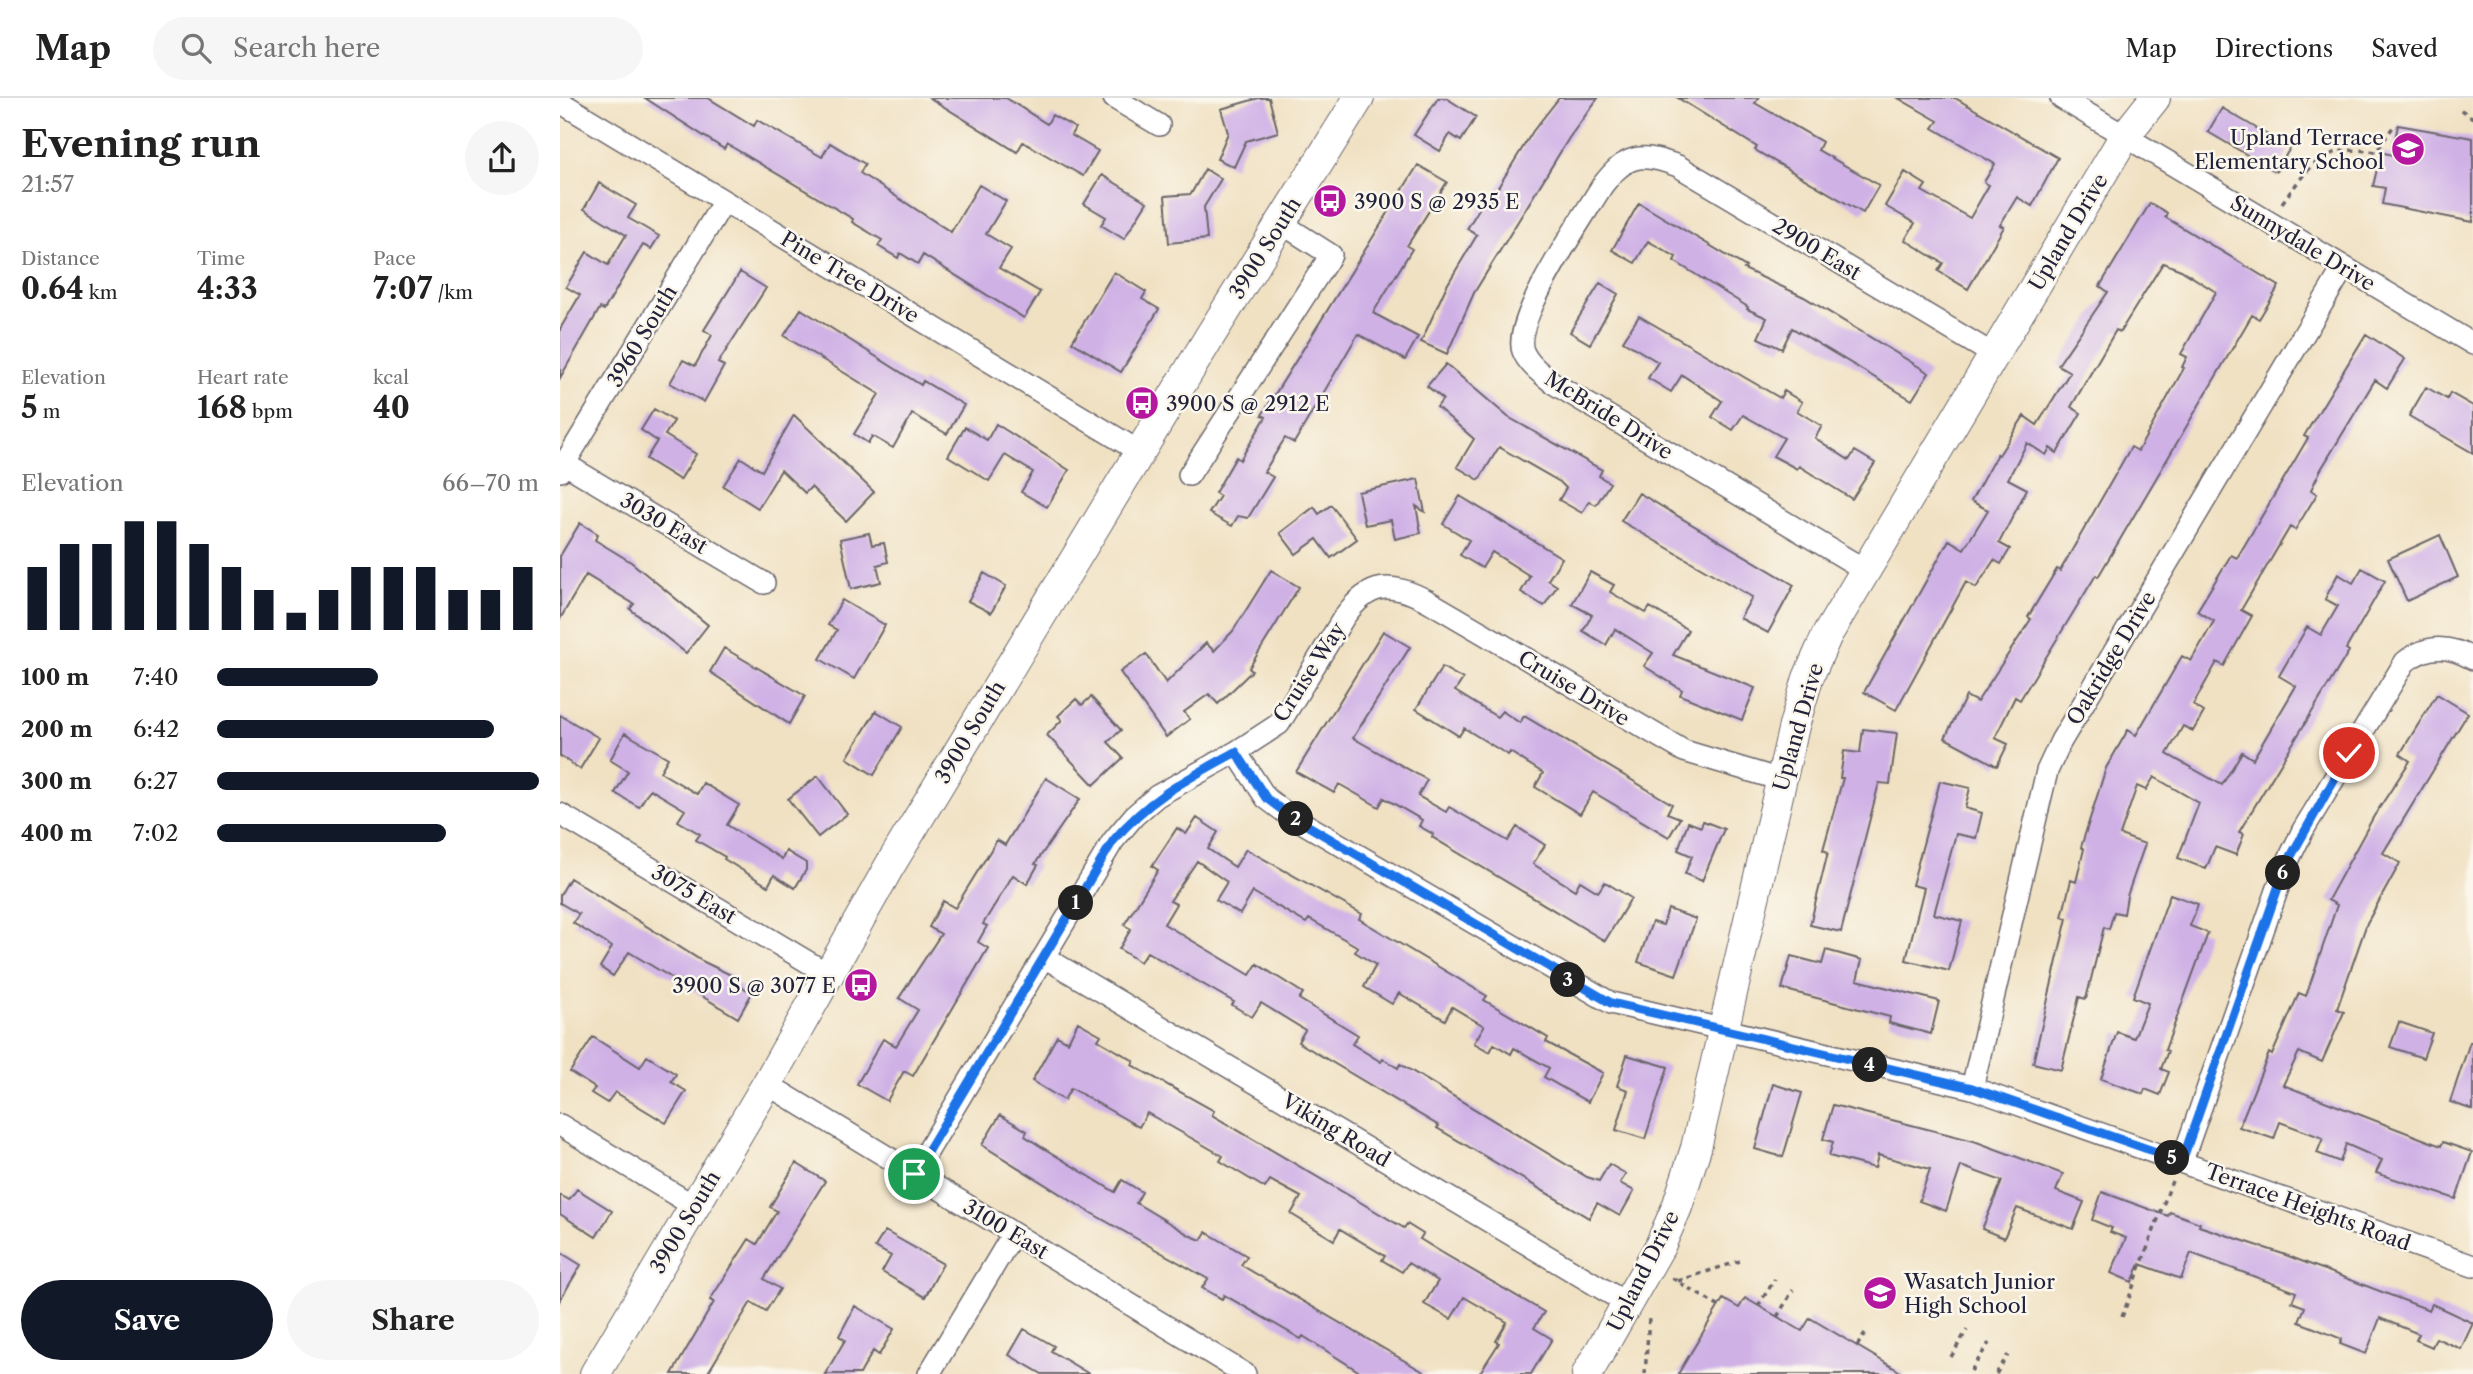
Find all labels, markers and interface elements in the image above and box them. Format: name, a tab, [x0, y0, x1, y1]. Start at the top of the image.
search box	[153, 17, 643, 80]
text: Map	[35, 28, 111, 69]
icon: search	[177, 29, 215, 67]
text: Search here	[233, 32, 380, 64]
text: Map	[2125, 34, 2177, 63]
text: Directions	[2215, 34, 2333, 63]
text: Saved	[2371, 34, 2438, 63]
text: Evening run	[21, 120, 261, 167]
button: share	[465, 121, 539, 195]
place label: Upland Terrace Elementary School	[2194, 125, 2384, 174]
school or university icon: Upland Terrace Elementary School	[2389, 130, 2427, 168]
street label: Upland Drive	[2023, 169, 2113, 295]
text: 21:57	[21, 170, 74, 198]
bus stop icon: 3900 S @ 2935 E	[1311, 182, 1349, 220]
place label: 3900 S @ 2935 E	[1354, 189, 1520, 214]
street label: Sunnydale Drive	[2226, 190, 2380, 296]
street label: 3900 South	[1224, 193, 1306, 303]
street label: 2900 East	[1768, 213, 1866, 285]
street label: Pine Tree Drive	[776, 226, 924, 328]
text: Distance	[21, 247, 100, 270]
text: Time	[197, 247, 245, 270]
text: Pace	[373, 247, 416, 270]
text: 0.64	[21, 270, 84, 307]
text: 4:33	[197, 270, 258, 307]
text: 7:07	[373, 270, 432, 307]
text: km	[84, 281, 118, 304]
text: /km	[432, 281, 473, 304]
street label: 3960 South	[602, 281, 682, 391]
text: Elevation	[21, 366, 106, 389]
text: Heart rate	[197, 366, 289, 389]
text: kcal	[373, 366, 409, 389]
street label: McBride Drive	[1540, 366, 1678, 464]
bus stop icon: 3900 S @ 2912 E	[1123, 384, 1161, 422]
text: 5	[21, 389, 38, 426]
text: 168	[197, 389, 247, 426]
text: 40	[373, 389, 410, 426]
place label: 3900 S @ 2912 E	[1166, 391, 1330, 416]
text: m	[38, 400, 60, 423]
text: bpm	[247, 400, 293, 423]
text: Elevation	[21, 469, 124, 497]
text: 66–70 m	[442, 469, 539, 497]
street label: 3030 East	[616, 487, 713, 559]
street label: Oakridge Drive	[2061, 587, 2161, 729]
street label: Cruise Way	[1268, 617, 1351, 726]
street label: Cruise Drive	[1514, 645, 1634, 731]
street label: Upland Drive	[1768, 660, 1828, 794]
text: 100 m	[21, 663, 89, 691]
text: 7:40	[133, 663, 179, 691]
street label: 3900 South	[930, 676, 1010, 788]
text: 200 m	[21, 715, 93, 743]
text: 6:42	[133, 715, 179, 743]
pin	[2319, 723, 2379, 783]
icon: check	[2330, 734, 2368, 772]
text: 300 m	[21, 767, 92, 795]
text: 6:27	[133, 767, 177, 795]
pin: 2	[1278, 802, 1314, 836]
text: 2	[1290, 807, 1301, 830]
text: 400 m	[21, 819, 93, 847]
text: 7:02	[133, 819, 179, 847]
pin: 6	[2266, 856, 2300, 890]
street label: 3075 East	[647, 859, 741, 929]
text: 6	[2277, 861, 2288, 884]
pin: 1	[1058, 886, 1094, 920]
text: 1	[1071, 891, 1080, 914]
pin: 3	[1550, 962, 1586, 998]
bus stop icon: 3900 S @ 3077 E	[842, 966, 880, 1004]
text: 3	[1562, 968, 1573, 991]
place label: 3900 S @ 3077 E	[672, 973, 836, 998]
pin: 4	[1852, 1048, 1888, 1082]
text: 4	[1864, 1053, 1875, 1076]
street label: Viking Road	[1276, 1087, 1395, 1172]
pin: 5	[2154, 1140, 2190, 1176]
pin	[884, 1144, 944, 1204]
text: 5	[2166, 1146, 2177, 1169]
icon: arrive	[895, 1155, 933, 1193]
street label: Terrace Heights Road	[2202, 1158, 2414, 1256]
street label: 3900 South	[645, 1166, 725, 1278]
street label: 3100 East	[959, 1194, 1053, 1264]
street label: Upland Drive	[1602, 1206, 1684, 1336]
place label: Wasatch Junior High School	[1903, 1269, 2055, 1318]
school or university icon: Wasatch Junior High School	[1861, 1274, 1899, 1312]
button: Save	[21, 1280, 273, 1360]
button: Share	[287, 1280, 539, 1360]

